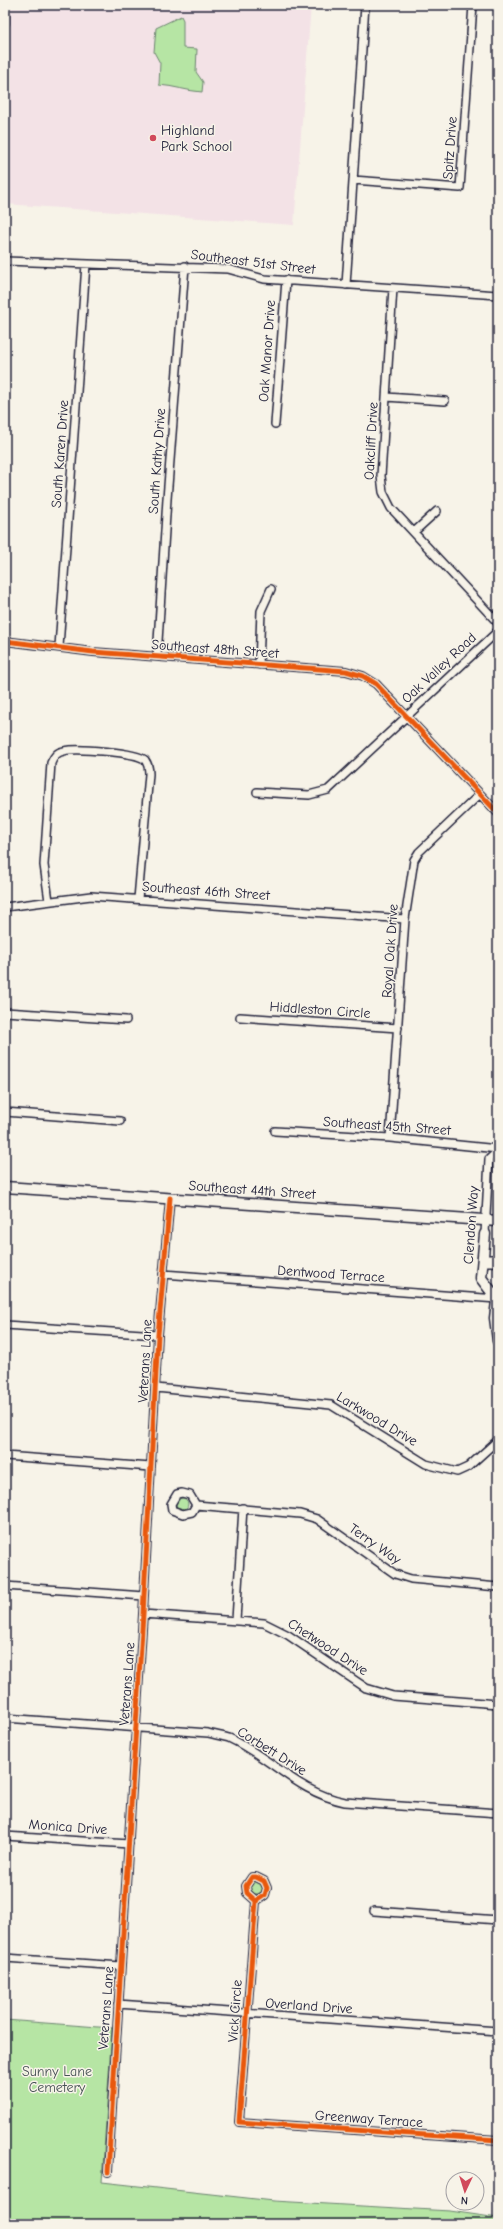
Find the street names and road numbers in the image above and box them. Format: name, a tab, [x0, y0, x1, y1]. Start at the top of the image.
street label: Spitz Drive	[439, 116, 461, 180]
street label: Southeast 51st Street	[190, 246, 317, 278]
street label: Oak Manor Drive	[255, 299, 279, 403]
street label: South Karen Drive	[48, 399, 72, 509]
street label: Oakcliff Drive	[360, 401, 382, 481]
street label: South Kathy Drive	[145, 407, 169, 515]
street label: Oak Valley Road	[398, 629, 480, 707]
street label: Southeast 48th Street	[151, 636, 280, 662]
street label: Southeast 46th Street	[141, 878, 271, 904]
street label: Royal Oak Drive	[378, 903, 402, 999]
street label: Hiddleston Circle	[269, 998, 371, 1022]
street label: Southeast 45th Street	[322, 1113, 452, 1139]
street label: Southeast 44th Street	[188, 1177, 317, 1203]
street label: Clendon Way	[460, 1185, 482, 1265]
street label: Dentwood Terrace	[277, 1262, 385, 1286]
street label: Veterans Lane	[134, 1319, 156, 1403]
street label: Larkwood Drive	[333, 1388, 421, 1450]
street label: Terry Way	[346, 1520, 405, 1569]
street label: Chetwood Drive	[285, 1615, 371, 1679]
street label: Veterans Lane	[116, 1642, 138, 1726]
street label: Corbett Drive	[234, 1723, 310, 1779]
street label: Monica Drive	[28, 1816, 108, 1838]
street label: Veterans Lane	[95, 1966, 117, 2050]
street label: Vick Circle	[224, 1979, 246, 2043]
street label: Overland Drive	[265, 1994, 353, 2018]
street label: Greenway Terrace	[314, 2107, 424, 2131]

